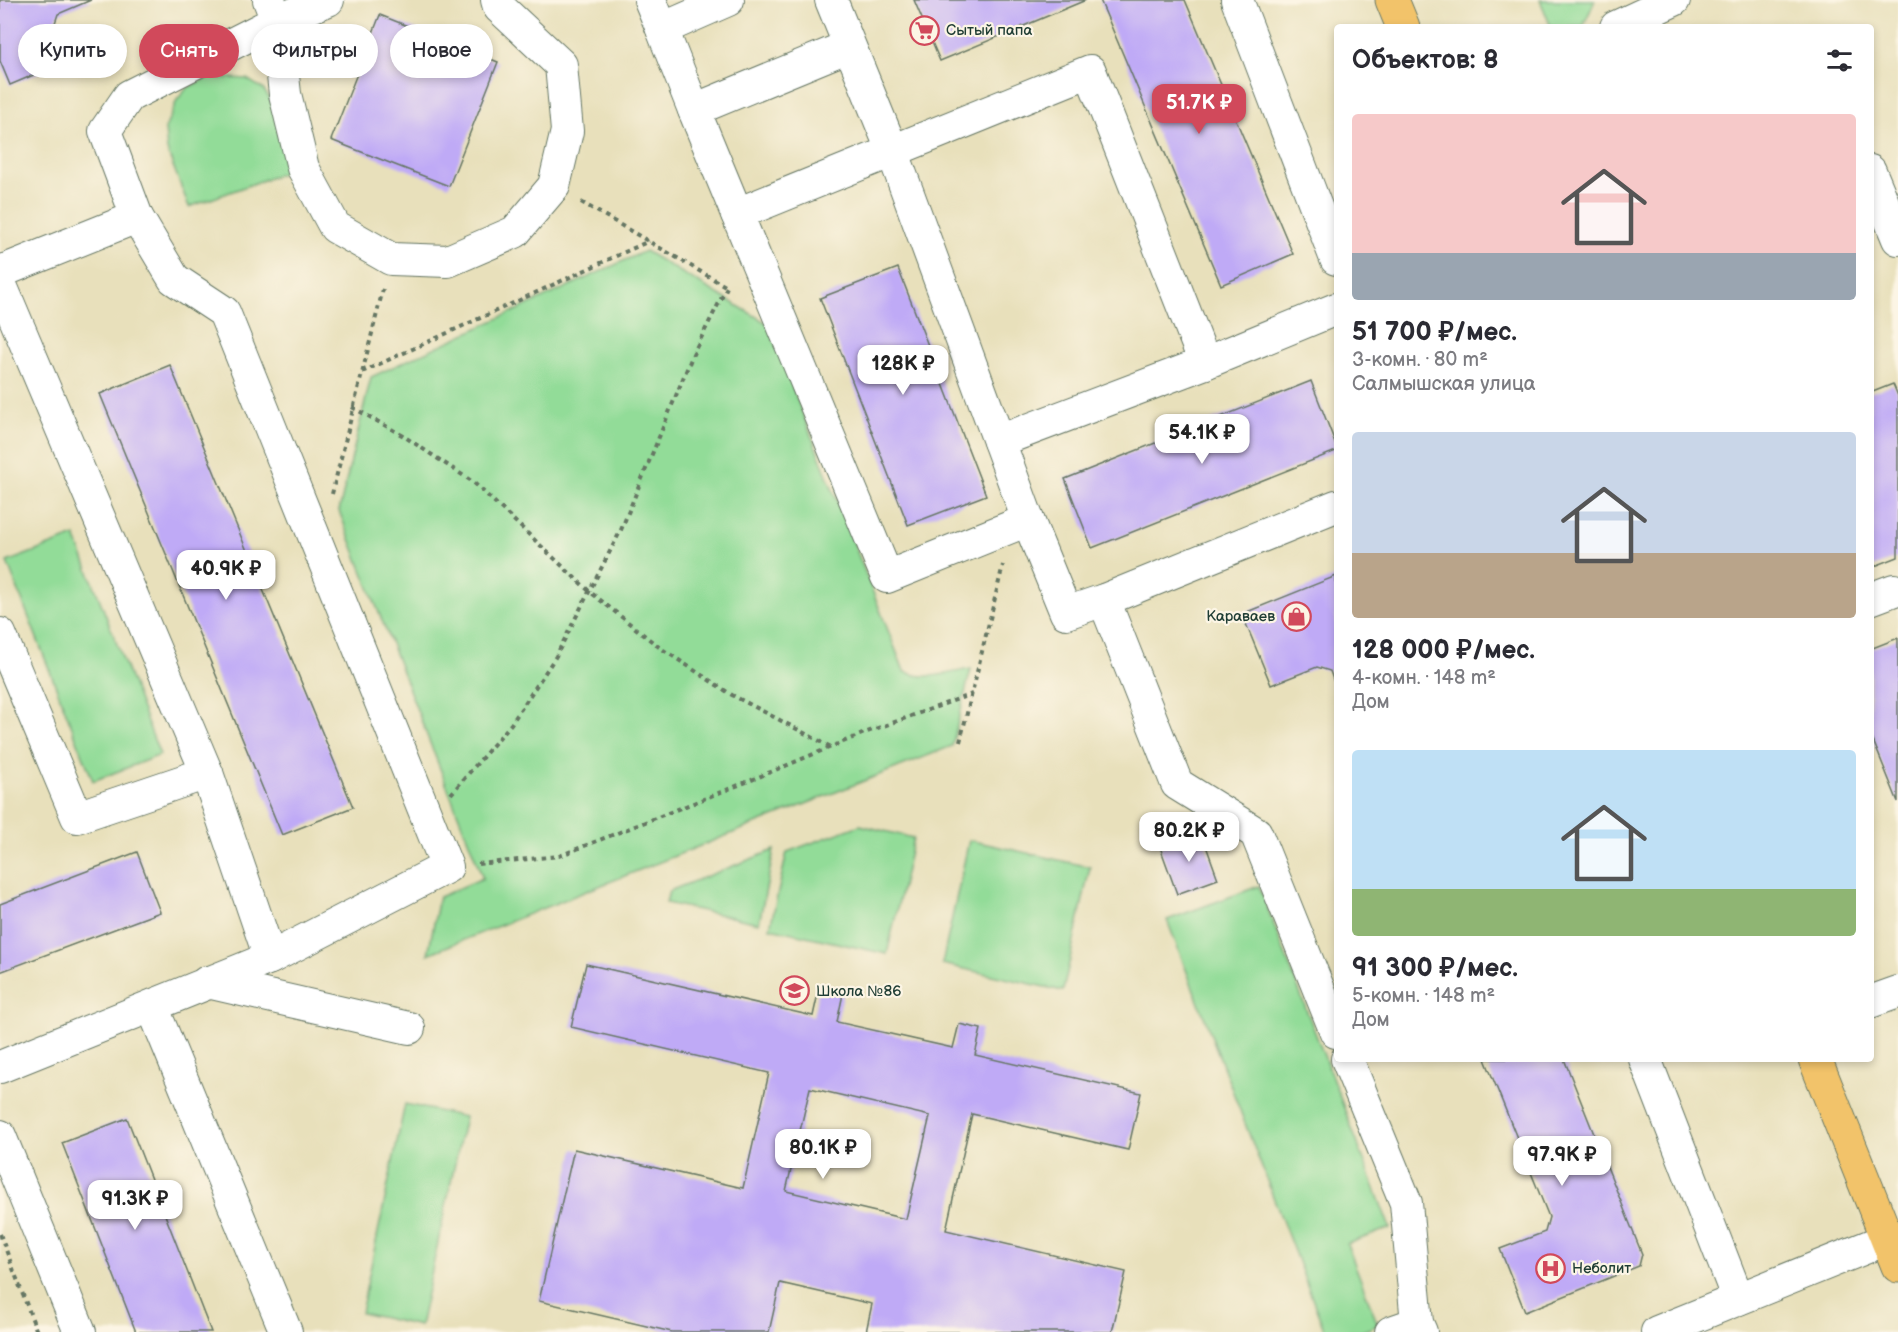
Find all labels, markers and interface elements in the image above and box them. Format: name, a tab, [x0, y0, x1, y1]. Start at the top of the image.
supermarket icon: Сытый папа	[909, 14, 941, 46]
place label: Сытый папа	[946, 21, 1033, 40]
chip: Купить	[18, 24, 127, 78]
chip: Снять	[139, 24, 239, 78]
chip: Фильтры	[251, 24, 378, 78]
chip: Новое	[390, 24, 493, 78]
icon: filters	[1823, 44, 1856, 77]
text: Объектов: 8	[1352, 45, 1499, 76]
pin: 51.7K ₽	[1144, 84, 1254, 135]
text: 51.7K ₽	[1166, 91, 1232, 115]
icon: home	[1550, 153, 1658, 261]
text: 51 700 ₽/мес.	[1352, 317, 1517, 348]
pin: 128K ₽	[854, 345, 952, 396]
text: 3-комн. · 80 m²	[1352, 348, 1488, 372]
text: 128K ₽	[871, 352, 935, 376]
text: Салмышская улица	[1352, 372, 1535, 396]
pin: 54.1K ₽	[1147, 414, 1257, 465]
text: 54.1K ₽	[1169, 421, 1235, 445]
icon: home	[1550, 471, 1658, 579]
pin: 40.9K ₽	[171, 550, 281, 601]
text: 40.9K ₽	[191, 557, 262, 581]
shop icon: Караваев	[1280, 600, 1312, 632]
place label: Караваев	[1206, 607, 1275, 626]
text: 128 000 ₽/мес.	[1352, 635, 1535, 666]
text: 4-комн. · 148 m²	[1352, 666, 1496, 690]
text: Дом	[1352, 690, 1390, 714]
icon: home	[1550, 789, 1658, 897]
pin: 80.2K ₽	[1134, 812, 1244, 863]
text: 80.2K ₽	[1153, 819, 1225, 843]
text: 91 300 ₽/мес.	[1352, 953, 1518, 984]
school or university icon: Школа №86	[779, 975, 811, 1007]
place label: Школа №86	[816, 982, 901, 1001]
text: 5-комн. · 148 m²	[1352, 984, 1495, 1008]
text: Дом	[1352, 1008, 1390, 1032]
pin: 80.1K ₽	[768, 1129, 878, 1180]
text: 80.1K ₽	[789, 1136, 857, 1160]
pin: 97.9K ₽	[1507, 1136, 1617, 1187]
text: 97.9K ₽	[1527, 1143, 1597, 1167]
pin: 91.3K ₽	[80, 1180, 190, 1231]
text: 91.3K ₽	[102, 1187, 168, 1211]
hospital icon: Неболит	[1535, 1252, 1567, 1284]
place label: Неболит	[1572, 1259, 1631, 1278]

